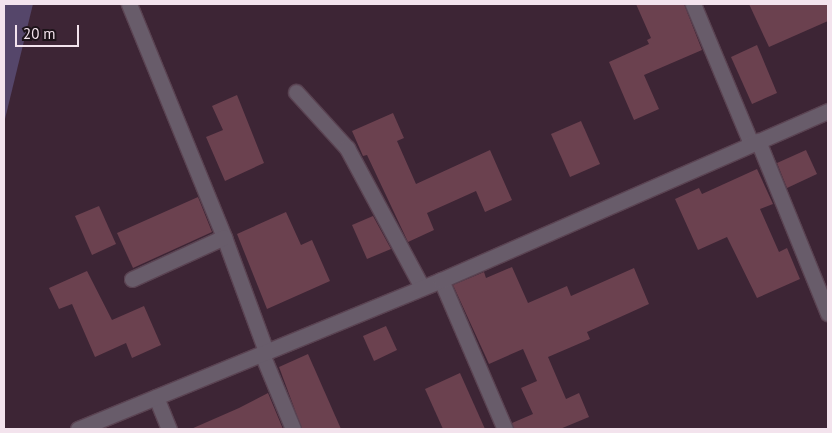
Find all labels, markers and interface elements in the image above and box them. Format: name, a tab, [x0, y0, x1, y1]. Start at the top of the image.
scale bar	[18, 15, 81, 47]
text: 20 m	[23, 24, 56, 43]

